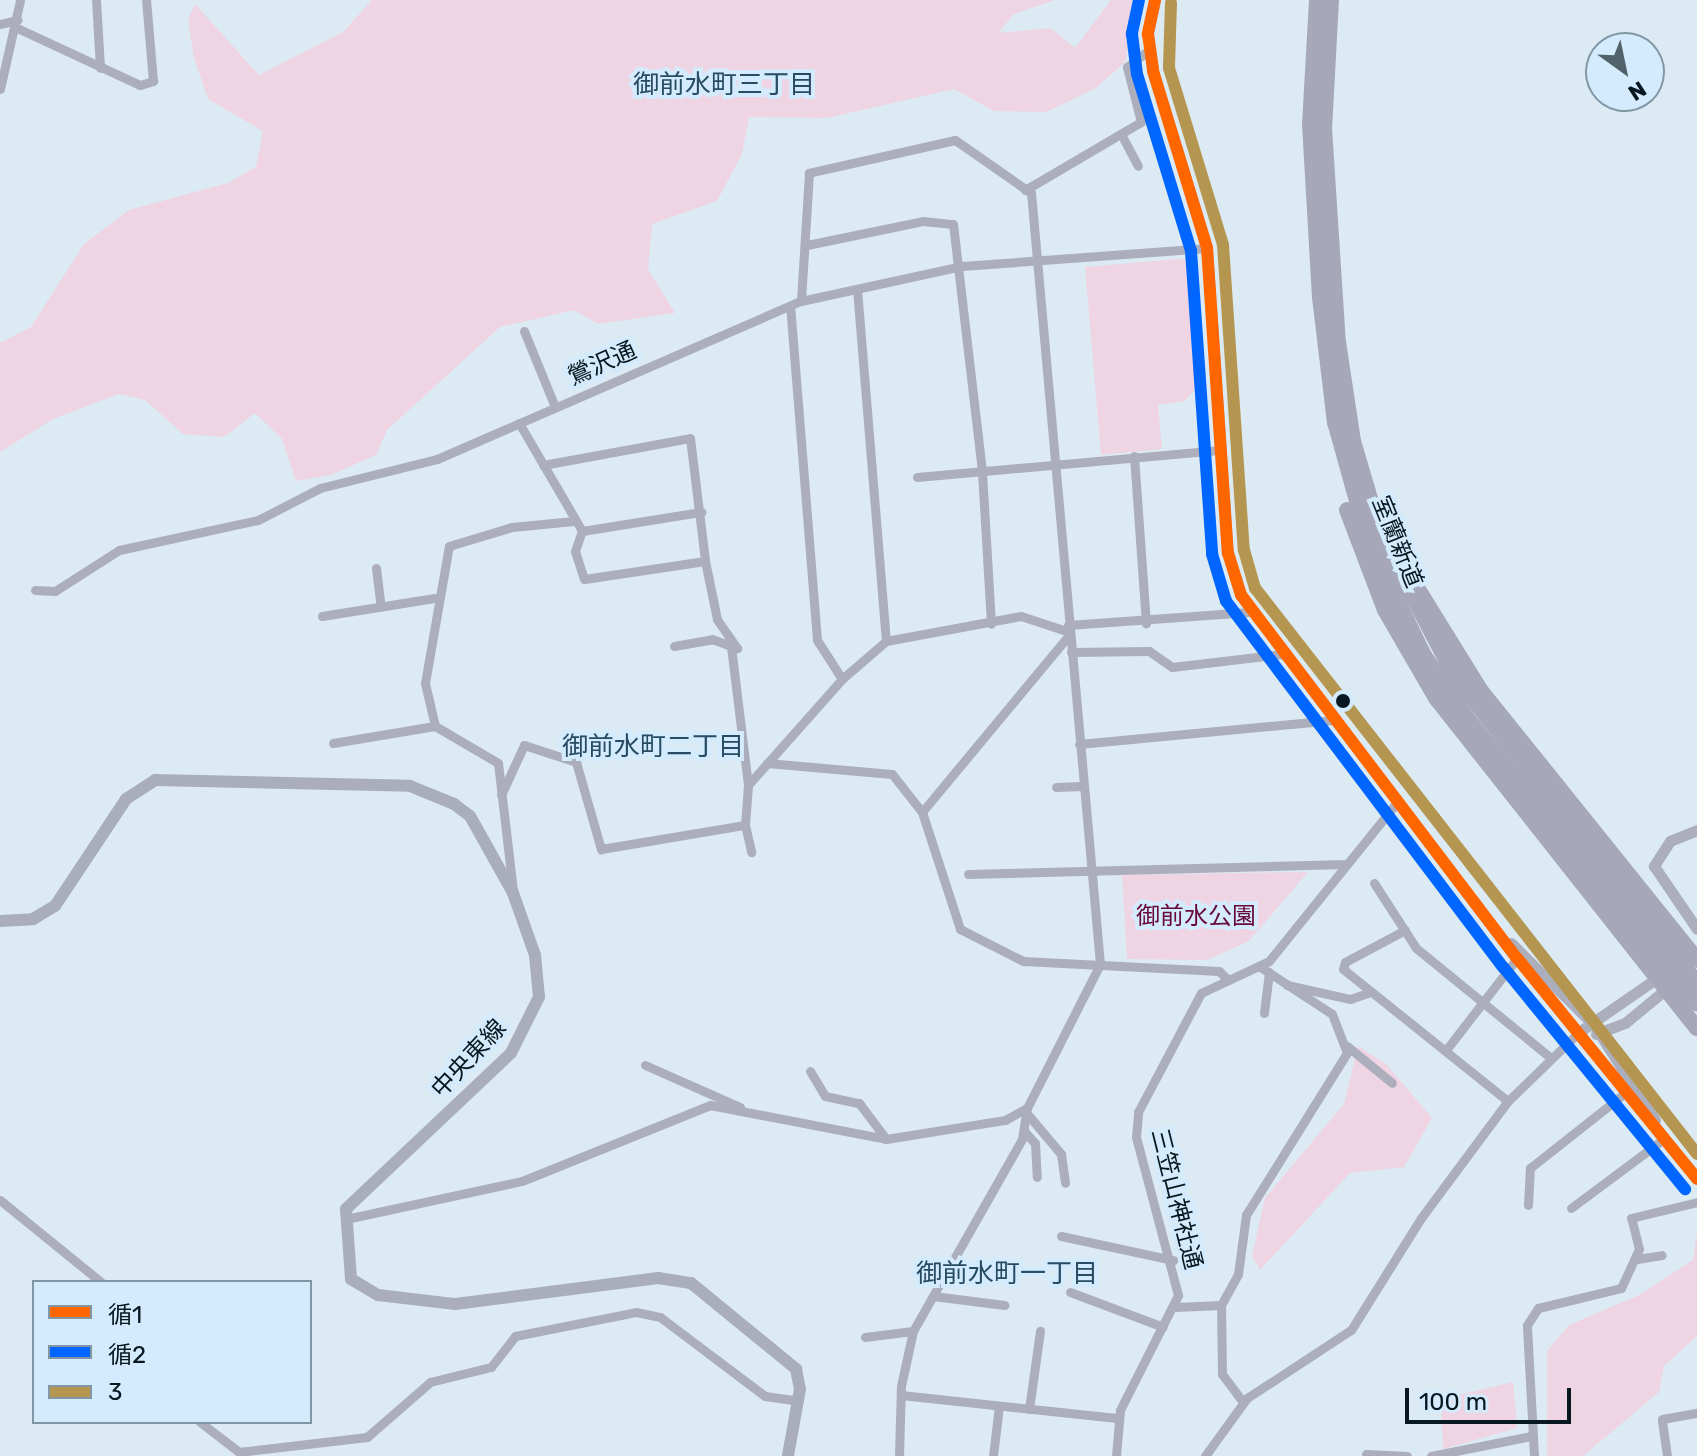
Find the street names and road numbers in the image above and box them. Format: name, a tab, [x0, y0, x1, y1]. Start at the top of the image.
street label: 鶯沢通	[563, 336, 641, 392]
street label: 室蘭新道	[1366, 492, 1428, 592]
street label: 中央東線	[426, 1014, 512, 1104]
street label: 三笠山神社通	[1145, 1126, 1207, 1272]

